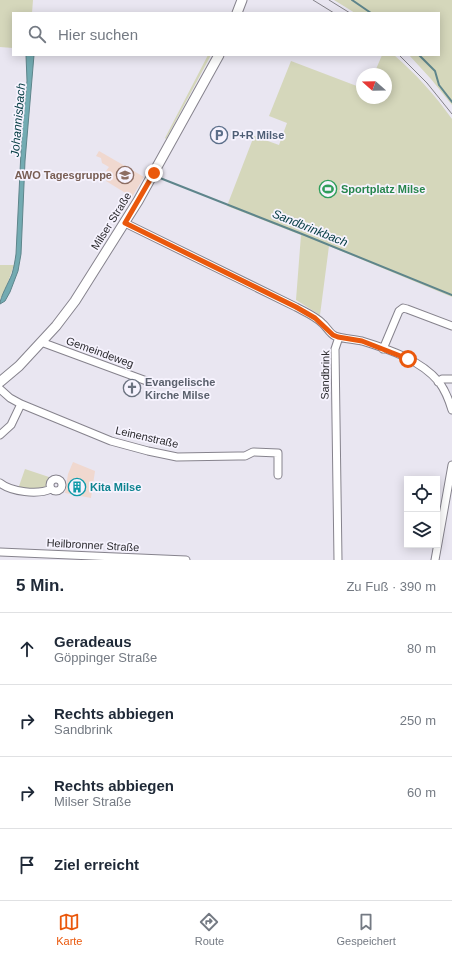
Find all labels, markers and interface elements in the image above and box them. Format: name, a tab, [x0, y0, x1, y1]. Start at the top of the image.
search box	[12, 12, 440, 56]
icon: search	[26, 23, 48, 45]
text: Hier suchen	[58, 26, 138, 43]
north arrow	[356, 68, 392, 104]
water label: Johannisbach	[8, 82, 28, 158]
parking icon: P+R Milse	[209, 125, 229, 145]
place label: P+R Milse	[232, 129, 284, 141]
route end	[145, 164, 163, 182]
school or university icon: AWO Tagesgruppe	[115, 165, 135, 185]
place label: AWO Tagesgruppe	[14, 169, 112, 181]
sports icon: Sportplatz Milse	[318, 179, 338, 199]
place label: Sportplatz Milse	[341, 183, 425, 195]
street label: Milser Straße	[89, 190, 133, 252]
water label: Sandbrinkbach	[270, 207, 350, 250]
street label: Gemeindeweg	[65, 334, 135, 370]
street label: Sandbrink	[319, 350, 331, 400]
route start	[399, 350, 417, 368]
place label: Evangelische Kirche Milse	[145, 376, 215, 401]
church icon: Evangelische Kirche Milse	[122, 378, 142, 398]
street label: Leinenstraße	[114, 424, 180, 450]
map controls	[404, 476, 440, 548]
button: locate	[404, 476, 440, 512]
building icon: Kita Milse	[67, 477, 87, 497]
place label: Kita Milse	[90, 481, 141, 493]
button: layers	[404, 512, 440, 548]
street label: Heilbronner Straße	[46, 537, 140, 553]
text: 5 Min.	[16, 576, 64, 595]
text: Zu Fuß · 390 m	[346, 579, 436, 594]
text: Geradeaus	[54, 633, 132, 650]
icon: ahead	[16, 638, 38, 660]
text: 80 m	[407, 641, 436, 656]
text: Göppinger Straße	[54, 650, 157, 665]
text: Rechts abbiegen	[54, 705, 174, 722]
icon: right	[16, 710, 38, 732]
text: 250 m	[400, 713, 436, 728]
text: Sandbrink	[54, 722, 113, 737]
text: Rechts abbiegen	[54, 777, 174, 794]
icon: right	[16, 782, 38, 804]
text: 60 m	[407, 785, 436, 800]
text: Milser Straße	[54, 794, 131, 809]
icon: arrive	[16, 854, 38, 876]
text: Ziel erreicht	[54, 856, 139, 873]
tab: Karte	[56, 911, 82, 947]
tab: Route	[195, 911, 224, 947]
tab: Gespeichert	[337, 911, 396, 947]

